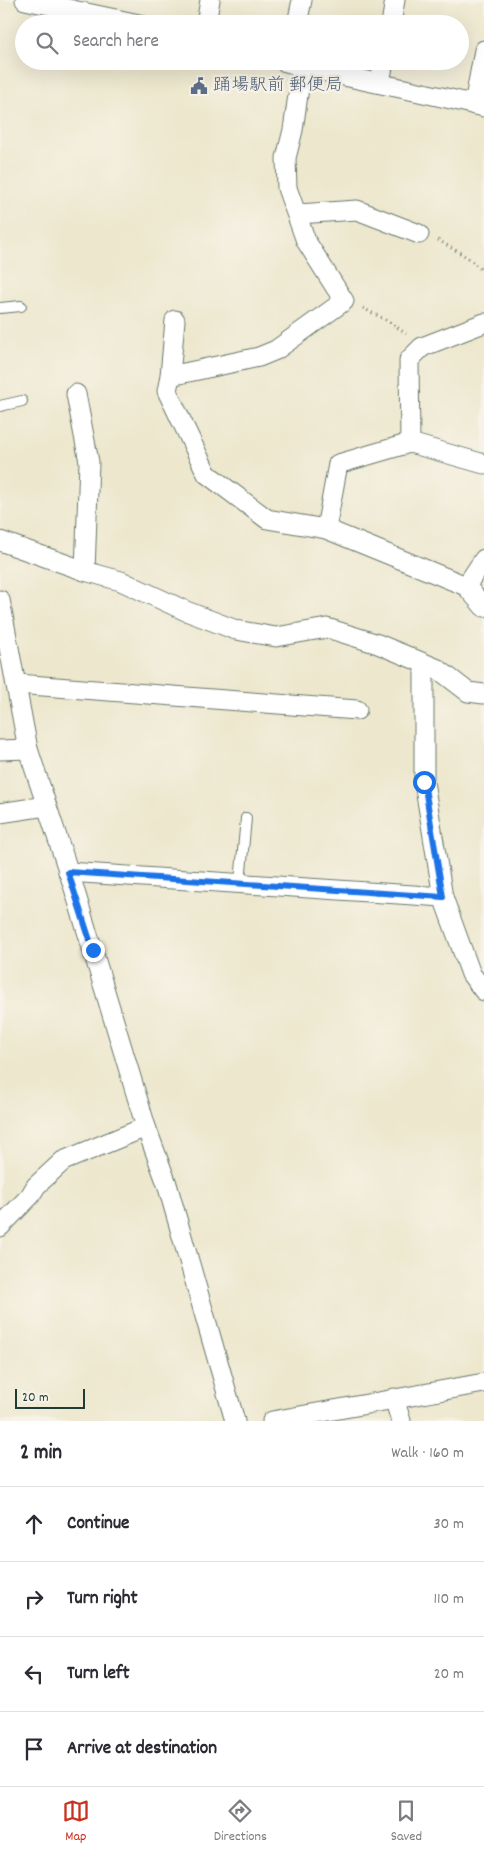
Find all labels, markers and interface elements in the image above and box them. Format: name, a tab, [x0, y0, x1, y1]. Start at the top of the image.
search box	[15, 15, 469, 70]
icon: search	[33, 29, 61, 57]
text: Search here	[73, 29, 159, 56]
place label: 踊場駅前 郵便局	[213, 74, 343, 99]
public building icon: 踊場駅前 郵便局	[189, 76, 209, 96]
route start	[413, 771, 436, 794]
route end	[82, 939, 105, 962]
scale bar	[15, 1386, 85, 1409]
text: 20 m	[22, 1388, 49, 1408]
text: 2 min	[20, 1439, 62, 1469]
text: Walk · 160 m	[391, 1442, 464, 1465]
icon: ahead	[20, 1510, 48, 1538]
text: Continue	[67, 1511, 129, 1538]
text: 30 m	[434, 1513, 464, 1536]
icon: right	[20, 1585, 48, 1613]
text: Turn right	[67, 1586, 138, 1613]
text: 110 m	[434, 1588, 464, 1611]
icon: left	[20, 1660, 48, 1688]
text: Turn left	[67, 1661, 130, 1688]
text: 20 m	[434, 1663, 464, 1686]
icon: arrive	[20, 1735, 48, 1763]
text: Arrive at destination	[67, 1736, 217, 1763]
tab: Map	[62, 1797, 90, 1847]
tab: Directions	[214, 1797, 267, 1847]
tab: Saved	[391, 1797, 422, 1847]

